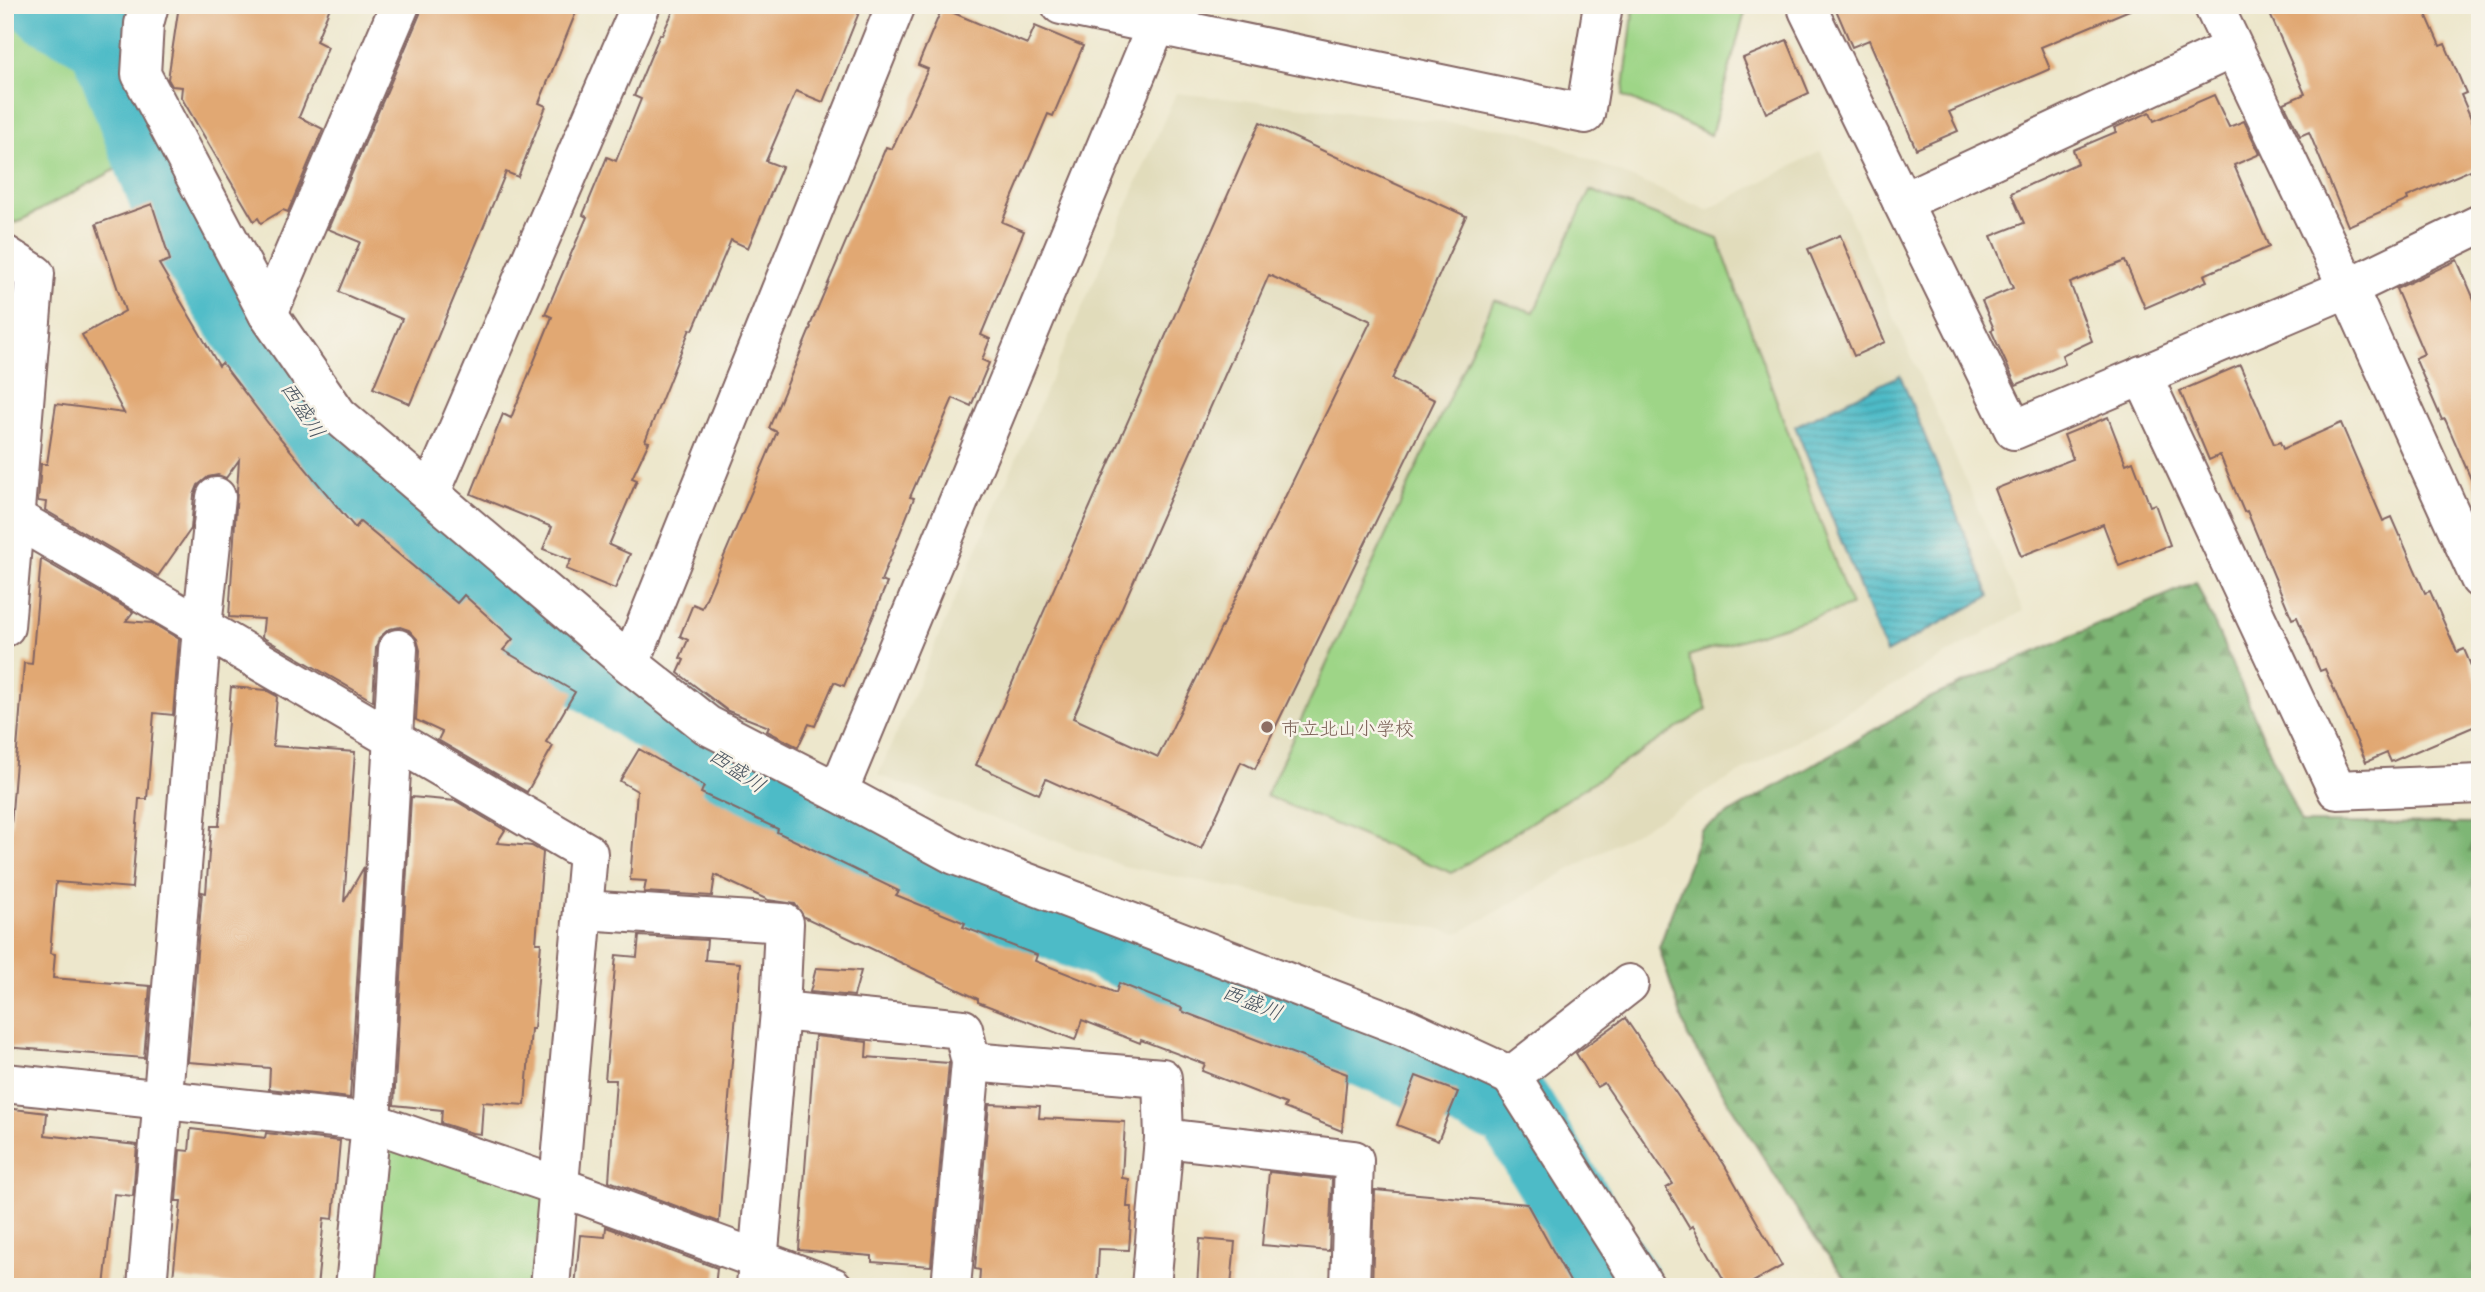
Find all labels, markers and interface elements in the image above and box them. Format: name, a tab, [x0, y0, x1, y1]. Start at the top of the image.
water label: 西盛川	[276, 375, 332, 443]
place label: 市立北山小学校	[1281, 715, 1414, 740]
marker: 市立北山小学校	[1259, 719, 1275, 735]
water label: 西盛川	[704, 740, 772, 798]
water label: 西盛川	[1219, 977, 1287, 1025]

